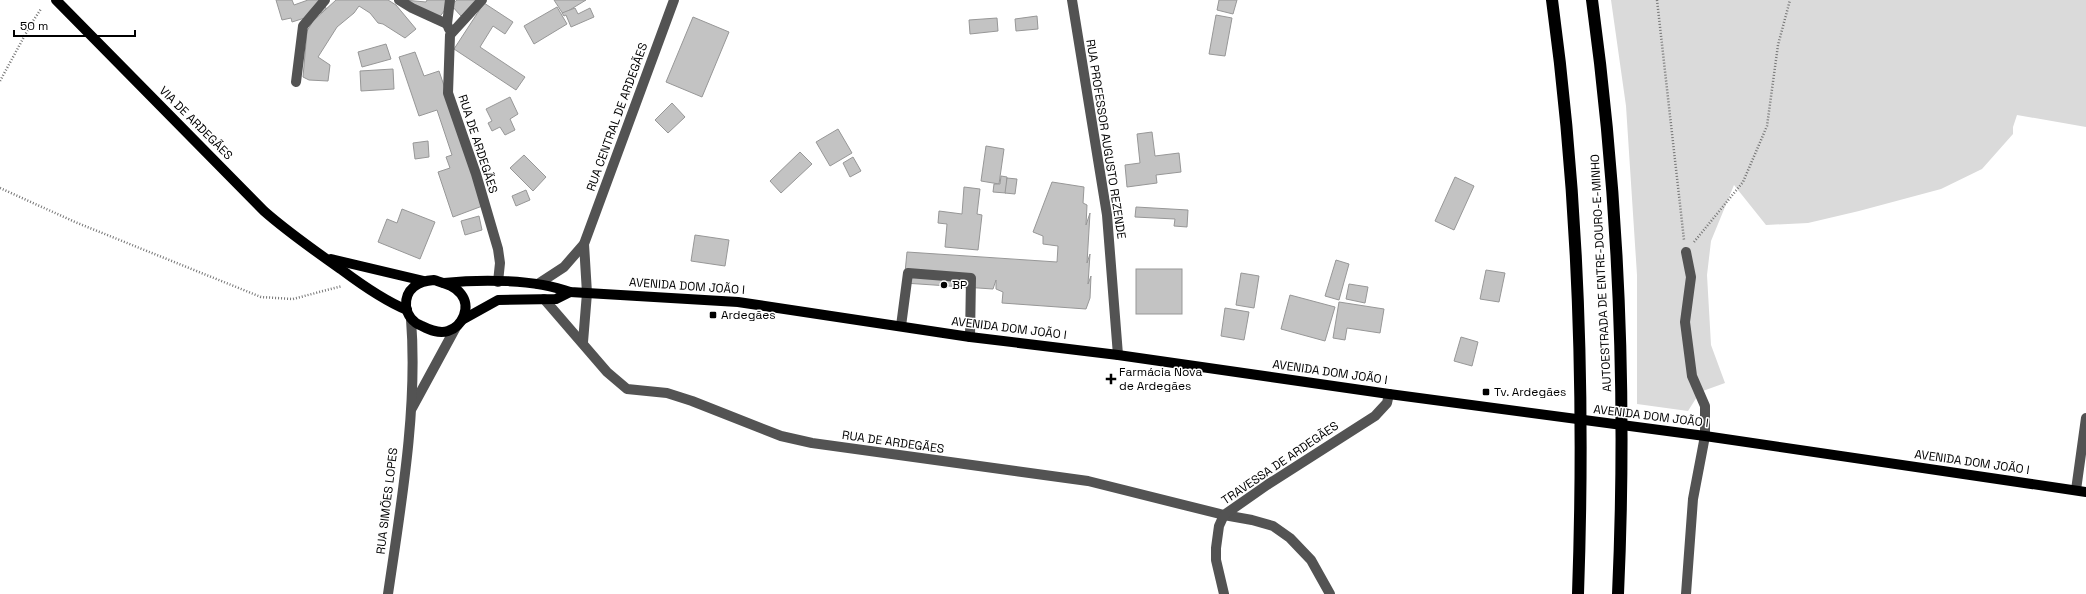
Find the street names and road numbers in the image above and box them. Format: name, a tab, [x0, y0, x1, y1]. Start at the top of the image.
street label: RUA PROFESSOR AUGUSTO REZENDE	[1082, 38, 1130, 240]
street label: RUA CENTRAL DE ARDEGÃES	[583, 41, 651, 193]
street label: VIA DE ARDEGÃES	[156, 83, 236, 163]
street label: RUA DE ARDEGÃES	[454, 93, 502, 195]
street label: AUTOESTRADA DE ENTRE-DOURO-E-MINHO	[1587, 154, 1615, 392]
street label: AVENIDA DOM JOÃO I	[629, 274, 745, 298]
street label: AVENIDA DOM JOÃO I	[950, 313, 1068, 343]
street label: AVENIDA DOM JOÃO I	[1271, 356, 1389, 388]
street label: AVENIDA DOM JOÃO I	[1592, 401, 1710, 431]
street label: TRAVESSA DE ARDEGÃES	[1218, 418, 1342, 508]
street label: RUA DE ARDEGÃES	[841, 427, 945, 457]
street label: AVENIDA DOM JOÃO I	[1913, 446, 2031, 478]
street label: RUA SIMÕES LOPES	[373, 447, 401, 555]

